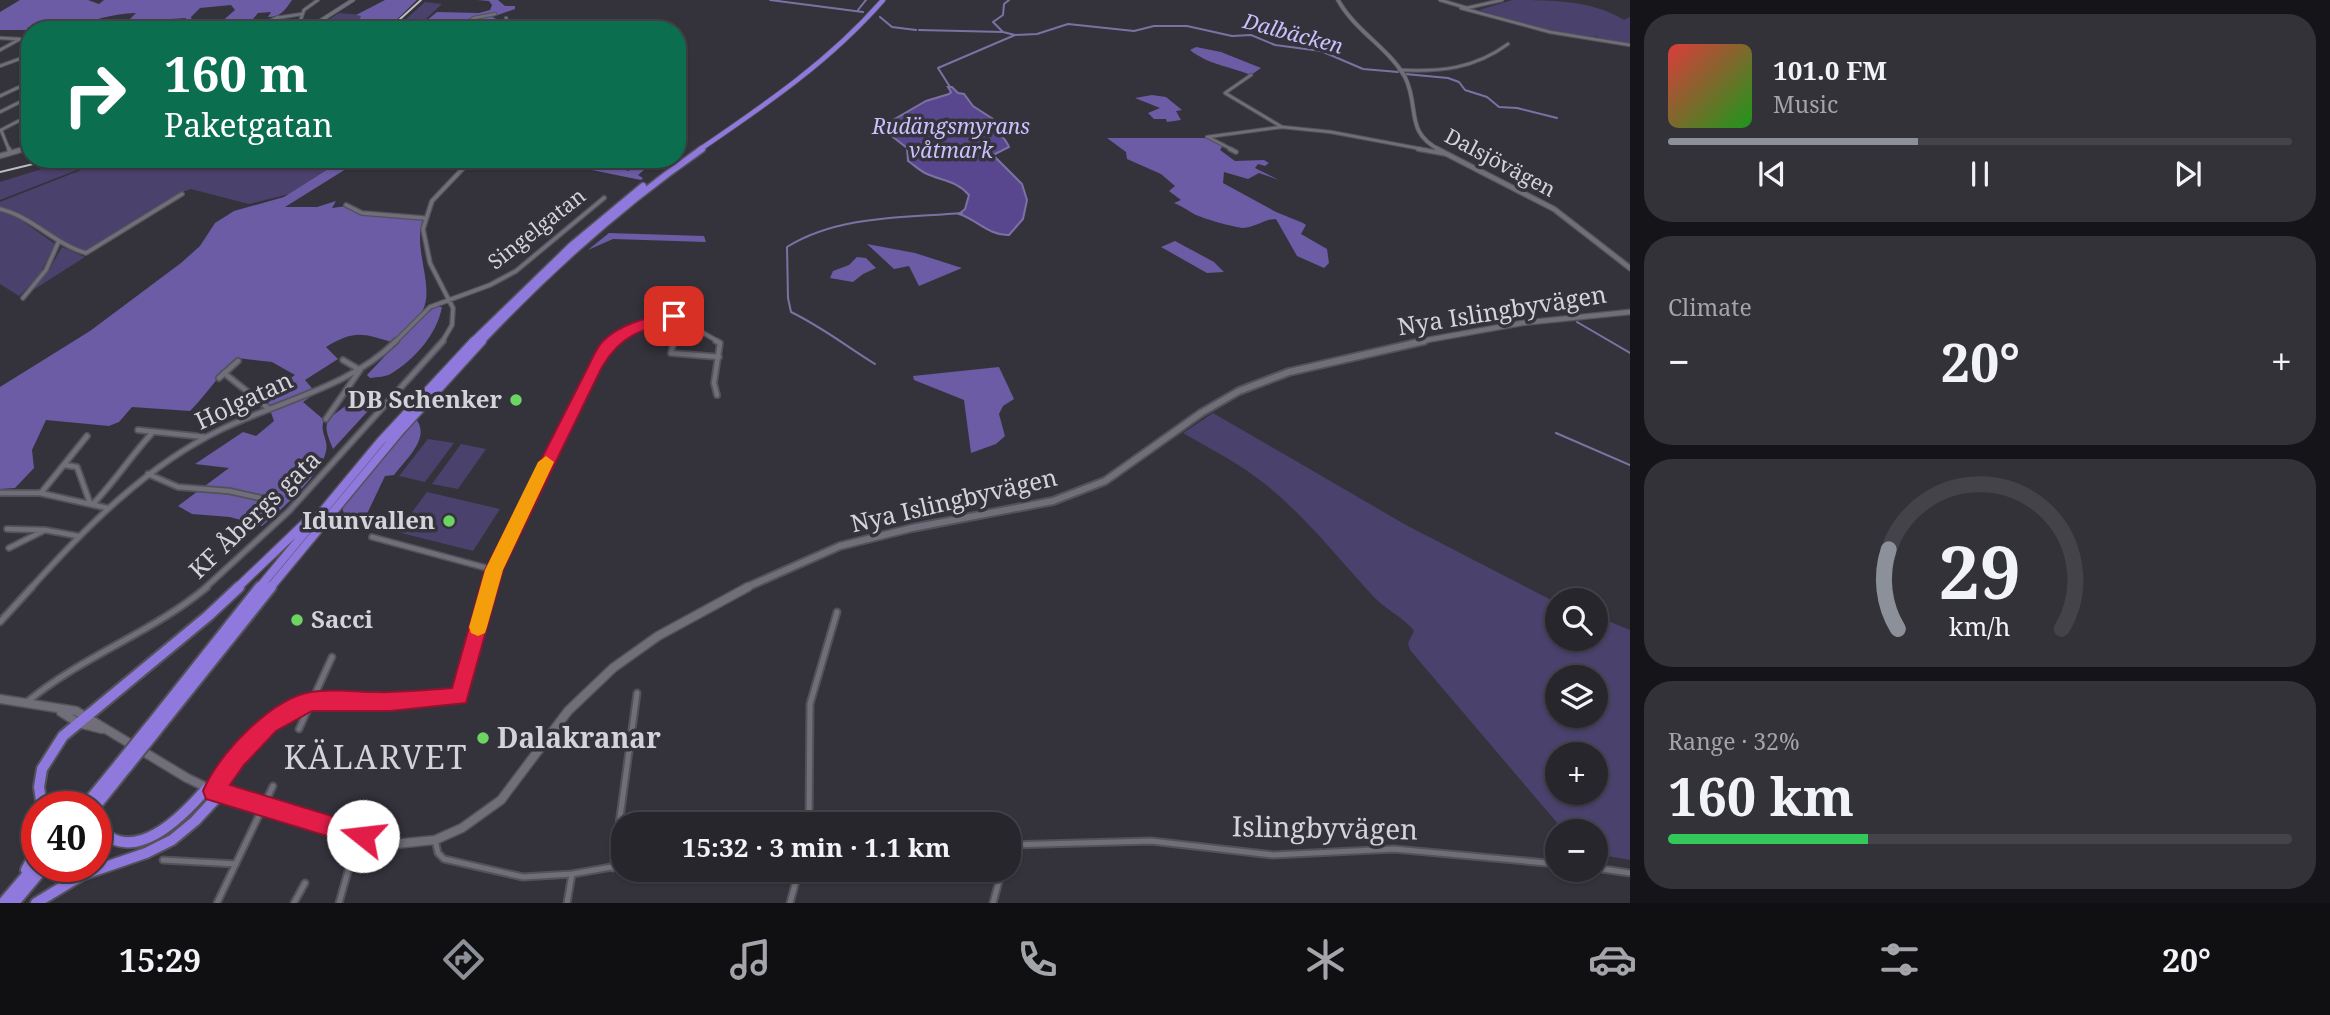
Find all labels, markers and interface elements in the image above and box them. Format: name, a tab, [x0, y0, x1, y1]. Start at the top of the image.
water label: Dalbäcken	[1239, 6, 1347, 60]
text: 160 m	[164, 40, 308, 106]
icon: right	[49, 49, 140, 140]
text: 101.0 FM	[1773, 52, 1887, 88]
text: Music	[1773, 88, 1838, 120]
text: Paketgatan	[164, 103, 333, 146]
water label: Rudängsmyrans våtmark	[871, 112, 1030, 164]
street label: Dalsjövägen	[1440, 121, 1561, 203]
icon: previous	[1753, 155, 1791, 193]
icon: pause	[1961, 155, 1999, 193]
icon: next	[2169, 155, 2207, 193]
street label: Singelgatan	[482, 181, 591, 275]
street label: Nya Islingbyvägen	[1395, 277, 1609, 342]
pin	[644, 286, 704, 346]
text: Climate	[1668, 291, 1752, 323]
icon: arrive	[655, 297, 693, 335]
text: 20°	[1941, 326, 2020, 397]
text: −	[1668, 335, 1690, 387]
text: +	[2271, 335, 2292, 387]
street label: Holgatan	[189, 363, 298, 437]
place label: DB Schenker	[348, 382, 502, 415]
marker: DB Schenker	[508, 392, 524, 408]
street label: KF Åbergs gata	[181, 443, 327, 585]
street label: Nya Islingbyvägen	[847, 460, 1060, 539]
place label: Idunvallen	[302, 503, 435, 536]
marker: Idunvallen	[441, 513, 457, 529]
text: 29	[1939, 521, 2021, 620]
map controls	[1545, 588, 1608, 882]
button: search	[1545, 588, 1608, 651]
place label: Sacci	[311, 602, 374, 635]
text: km/h	[1949, 608, 2011, 642]
marker: Sacci	[289, 612, 305, 628]
button: layers	[1545, 665, 1608, 728]
place label: Dalakranar	[497, 718, 661, 756]
text: Range · 32%	[1668, 725, 1800, 757]
marker: Dalakranar	[475, 730, 491, 746]
district label: KÄLARVET	[284, 735, 468, 778]
button: +	[1545, 742, 1608, 805]
text: 160 km	[1668, 760, 1854, 831]
speed limit sign: 40	[21, 791, 112, 882]
position arrow	[326, 799, 400, 873]
street label: Islingbyvägen	[1232, 806, 1418, 848]
button: −	[1545, 819, 1608, 882]
text: 15:32 · 3 min · 1.1 km	[682, 829, 950, 865]
icon: directions	[439, 935, 488, 984]
icon: music	[726, 935, 775, 984]
icon: phone	[1013, 935, 1062, 984]
icon: climate	[1301, 935, 1350, 984]
icon: car	[1588, 935, 1637, 984]
icon: filters	[1875, 935, 1924, 984]
text: 15:29	[119, 938, 201, 981]
text: 20°	[2162, 938, 2211, 981]

